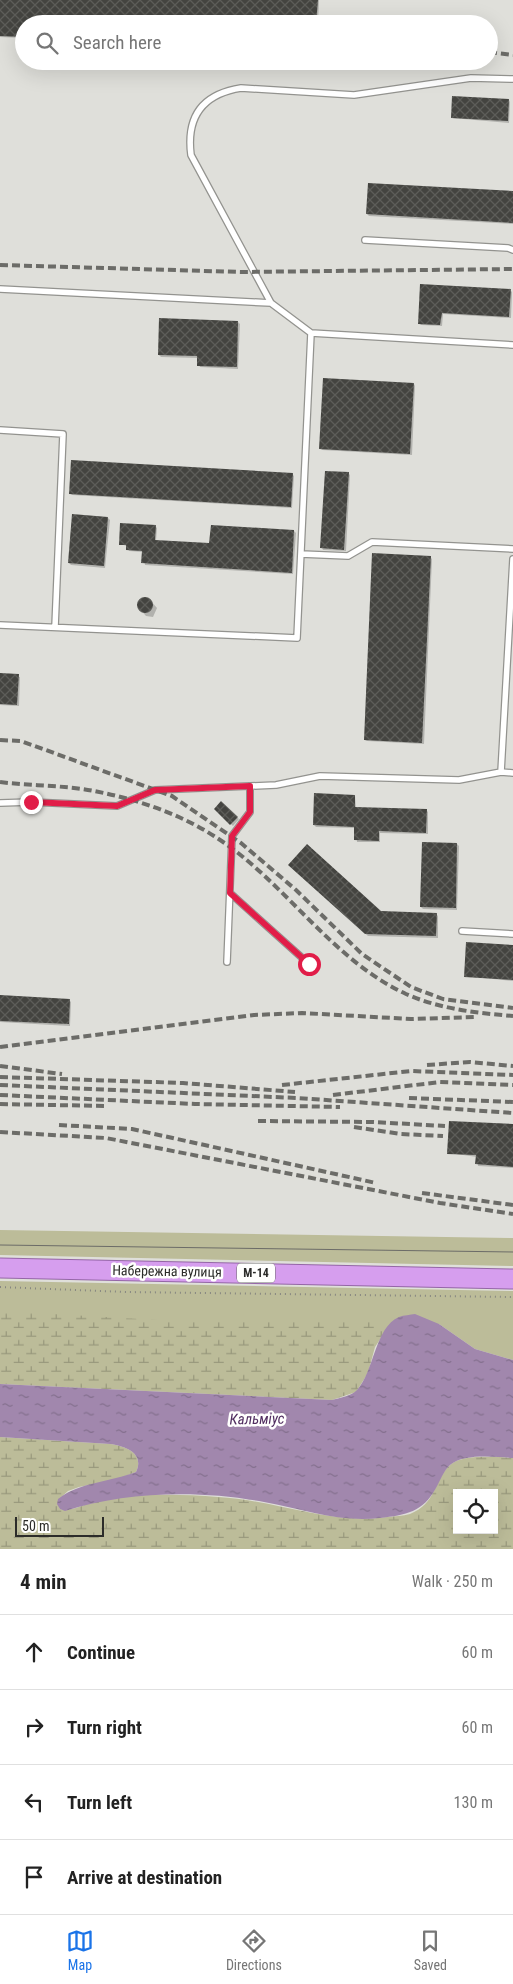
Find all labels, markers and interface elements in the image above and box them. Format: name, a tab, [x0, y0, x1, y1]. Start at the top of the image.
search box	[15, 15, 498, 70]
icon: search	[33, 29, 61, 57]
text: Search here	[73, 31, 161, 54]
route end	[20, 791, 43, 814]
route start	[298, 953, 321, 976]
street label: Набережна вулиця	[112, 1262, 222, 1280]
road number: М-14	[237, 1264, 275, 1282]
water label: Кальміус	[229, 1410, 285, 1428]
map controls	[453, 1489, 498, 1534]
button: locate	[453, 1489, 498, 1534]
scale bar	[15, 1514, 104, 1537]
text: 50 m	[22, 1518, 50, 1534]
text: 4 min	[20, 1570, 67, 1594]
text: Walk · 250 m	[412, 1572, 493, 1591]
icon: ahead	[20, 1638, 48, 1666]
text: Continue	[67, 1641, 135, 1664]
text: 60 m	[461, 1643, 493, 1662]
icon: right	[20, 1713, 48, 1741]
text: Turn right	[67, 1716, 142, 1739]
text: 60 m	[461, 1718, 493, 1737]
icon: left	[20, 1788, 48, 1816]
text: Turn left	[67, 1791, 132, 1814]
text: 130 m	[454, 1793, 493, 1812]
icon: arrive	[20, 1863, 48, 1891]
text: Arrive at destination	[67, 1866, 222, 1889]
tab: Map	[66, 1927, 94, 1973]
tab: Directions	[226, 1927, 282, 1973]
tab: Saved	[414, 1927, 447, 1973]

